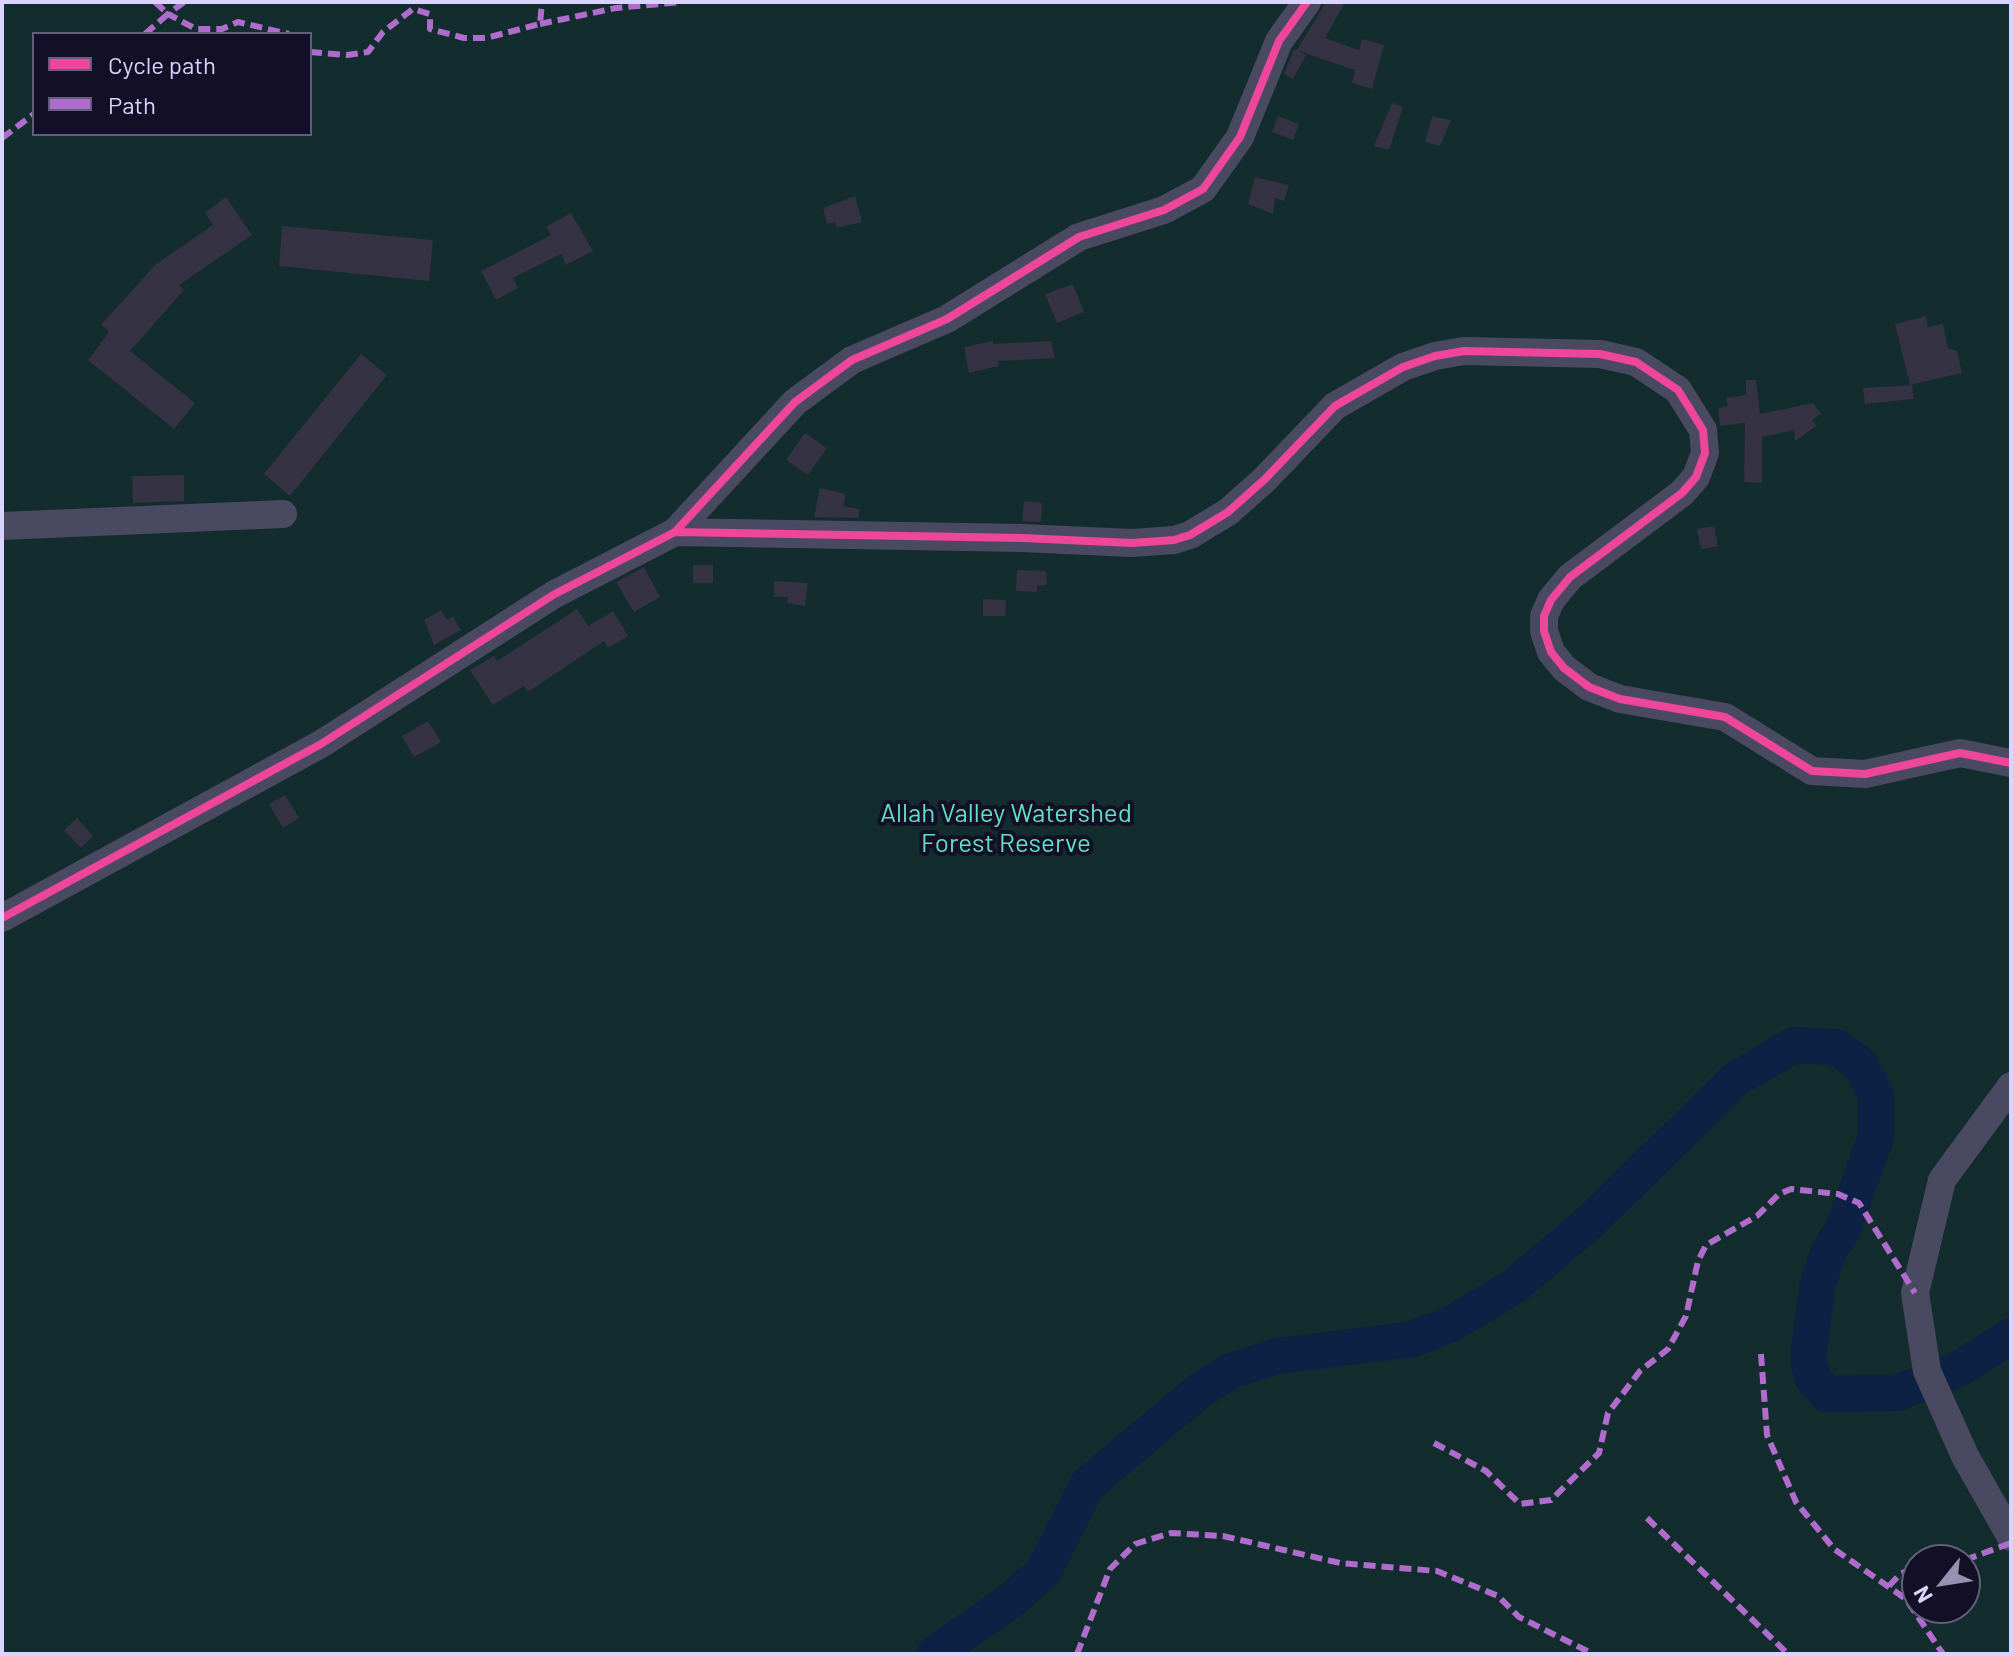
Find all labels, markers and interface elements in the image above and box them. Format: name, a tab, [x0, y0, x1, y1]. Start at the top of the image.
legend	[32, 32, 312, 136]
text: Cycle path	[108, 50, 216, 79]
text: Path	[108, 90, 156, 119]
park label: Allah Valley Watershed Forest Reserve	[880, 797, 1132, 858]
north arrow	[1901, 1544, 1981, 1624]
text: N	[1907, 1582, 1937, 1608]

